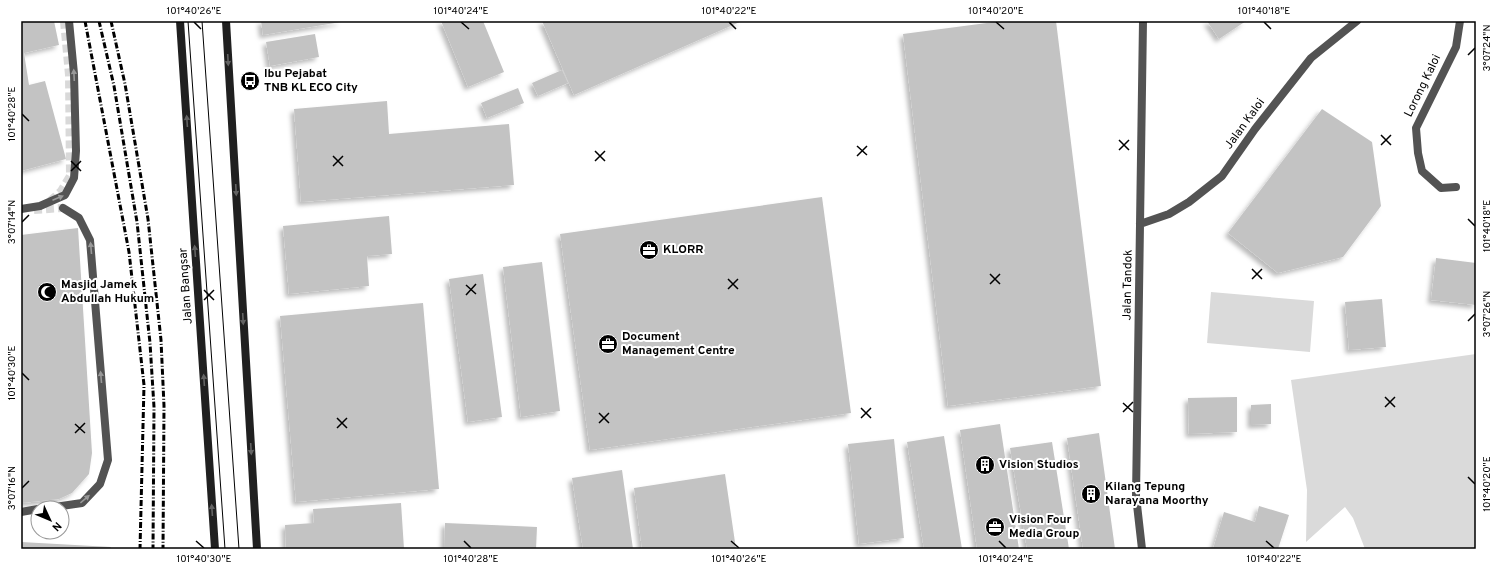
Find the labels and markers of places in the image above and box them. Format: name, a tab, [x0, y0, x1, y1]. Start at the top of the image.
place label: Ibu Pejabat TNB KL ECO City	[264, 66, 358, 96]
bus stop icon: Ibu Pejabat TNB KL ECO City	[239, 70, 261, 92]
office icon: KLORR	[638, 239, 660, 261]
place label: KLORR	[663, 242, 703, 258]
place label: Masjid Jamek Abdullah Hukum	[61, 277, 154, 307]
mosque icon: Masjid Jamek Abdullah Hukum	[36, 281, 58, 303]
place label: Document Management Centre	[622, 329, 735, 359]
office icon: Document Management Centre	[597, 333, 619, 355]
building icon: Vision Studios	[974, 454, 996, 476]
place label: Vision Studios	[999, 457, 1079, 473]
place label: Kilang Tepung Narayana Moorthy	[1105, 479, 1209, 509]
building icon: Kilang Tepung Narayana Moorthy	[1080, 483, 1102, 505]
place label: Vision Four Media Group	[1009, 512, 1079, 542]
office icon: Vision Four Media Group	[984, 516, 1006, 538]

